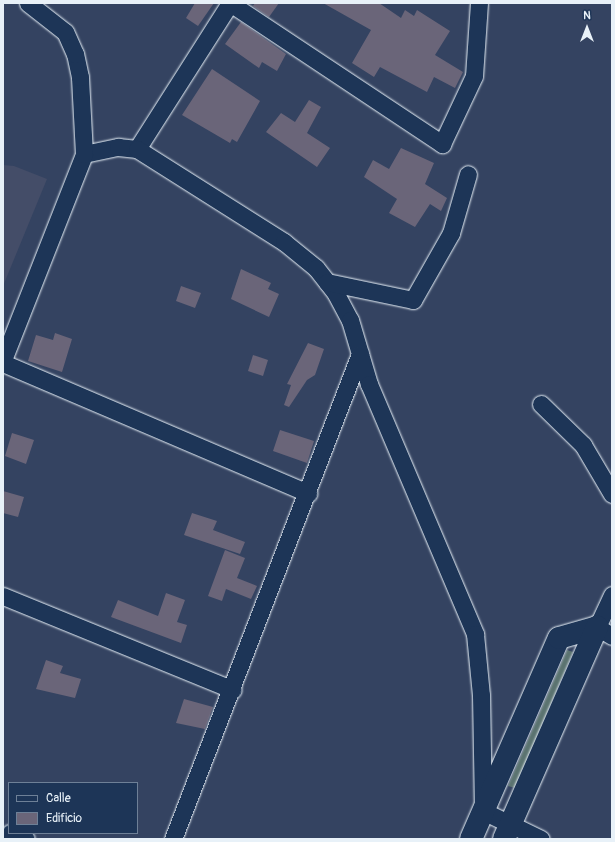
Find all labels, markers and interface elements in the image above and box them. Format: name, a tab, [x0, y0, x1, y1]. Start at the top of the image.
north arrow	[567, 8, 607, 48]
text: N	[583, 9, 591, 22]
legend	[8, 782, 138, 834]
text: Calle	[46, 791, 71, 806]
text: Edificio	[46, 811, 82, 826]

